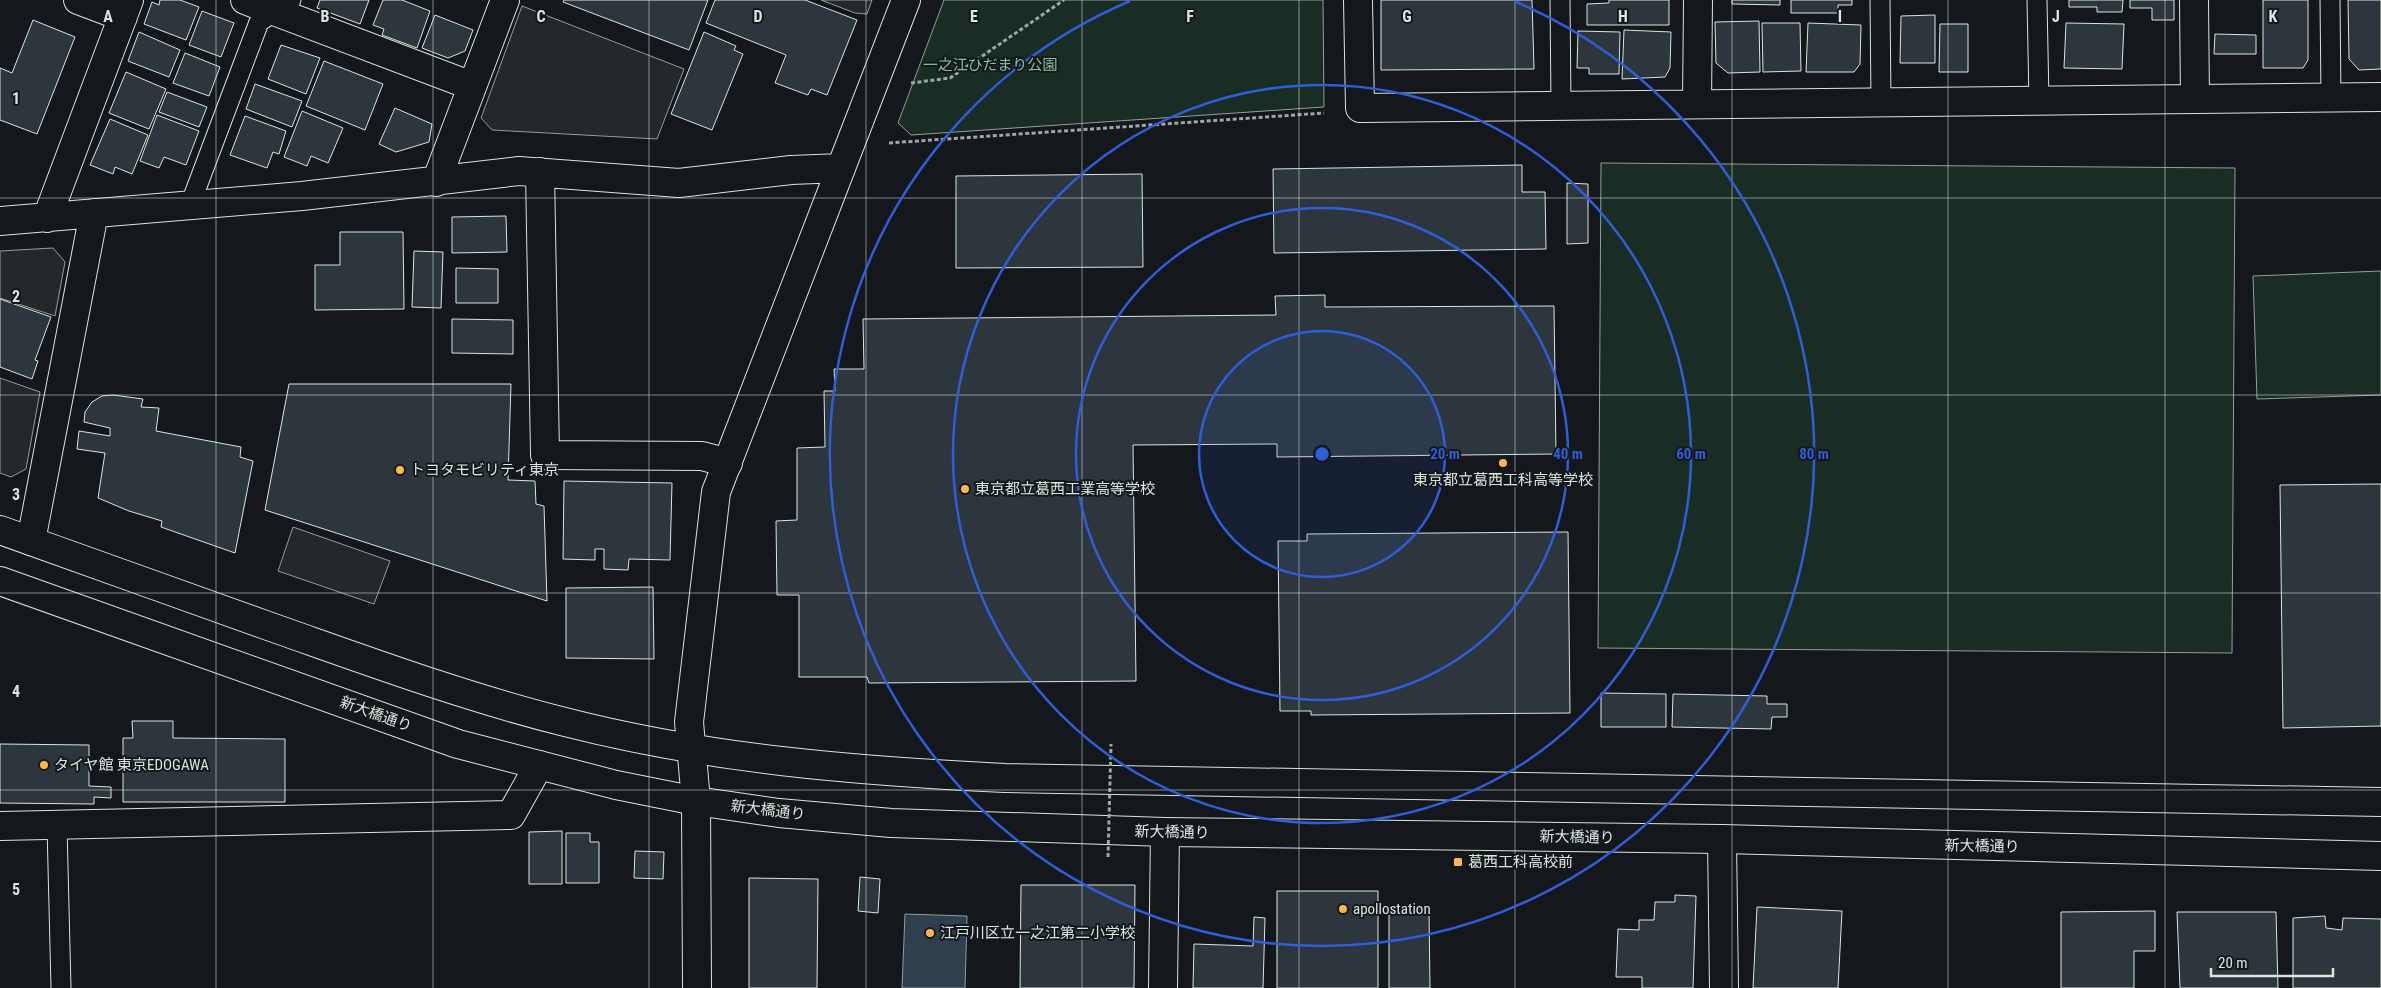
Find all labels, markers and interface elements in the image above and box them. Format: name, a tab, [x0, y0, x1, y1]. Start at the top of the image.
text: A	[103, 7, 113, 26]
text: B	[321, 7, 330, 26]
text: C	[536, 7, 546, 26]
text: D	[753, 7, 763, 26]
text: E	[970, 7, 978, 26]
text: F	[1186, 7, 1194, 26]
text: G	[1402, 7, 1412, 26]
text: H	[1618, 7, 1628, 26]
text: I	[1838, 7, 1842, 26]
text: J	[2052, 7, 2060, 26]
text: K	[2269, 7, 2278, 26]
park label: 一之江ひだまり公園	[923, 56, 1057, 74]
text: 1	[12, 89, 20, 108]
text: 2	[12, 287, 20, 306]
centre of rings	[1313, 445, 1331, 463]
text: 20 m	[1430, 445, 1460, 463]
text: 40 m	[1553, 445, 1583, 463]
text: 60 m	[1676, 445, 1706, 463]
text: 80 m	[1799, 445, 1829, 463]
marker: 東京都立葛西工科高等学校	[1497, 457, 1509, 469]
place label: トヨタモビリティ東京	[410, 461, 559, 479]
marker: トヨタモビリティ東京	[394, 464, 406, 476]
place label: 東京都立葛西工科高等学校	[1413, 471, 1593, 489]
place label: 東京都立葛西工業高等学校	[975, 480, 1155, 498]
marker: 東京都立葛西工業高等学校	[959, 483, 971, 495]
text: 3	[12, 485, 20, 504]
text: 4	[12, 682, 20, 701]
street label: 新大橋通り	[338, 693, 414, 735]
place label: タイヤ館 東京EDOGAWA	[54, 756, 209, 774]
marker: タイヤ館 東京EDOGAWA	[38, 759, 50, 771]
street label: 新大橋通り	[730, 796, 806, 824]
street label: 新大橋通り	[1134, 822, 1210, 842]
street label: 新大橋通り	[1539, 827, 1615, 847]
street label: 新大橋通り	[1944, 836, 2020, 856]
place label: 葛西工科高校前	[1468, 853, 1573, 871]
marker: 葛西工科高校前	[1452, 856, 1464, 868]
text: 5	[12, 880, 20, 899]
place label: apollostation	[1353, 900, 1431, 918]
marker: apollostation	[1337, 903, 1349, 915]
place label: 江戸川区立一之江第二小学校	[940, 924, 1135, 942]
marker: 江戸川区立一之江第二小学校	[924, 927, 936, 939]
scale bar	[2211, 946, 2334, 978]
text: 20 m	[2218, 954, 2248, 972]

